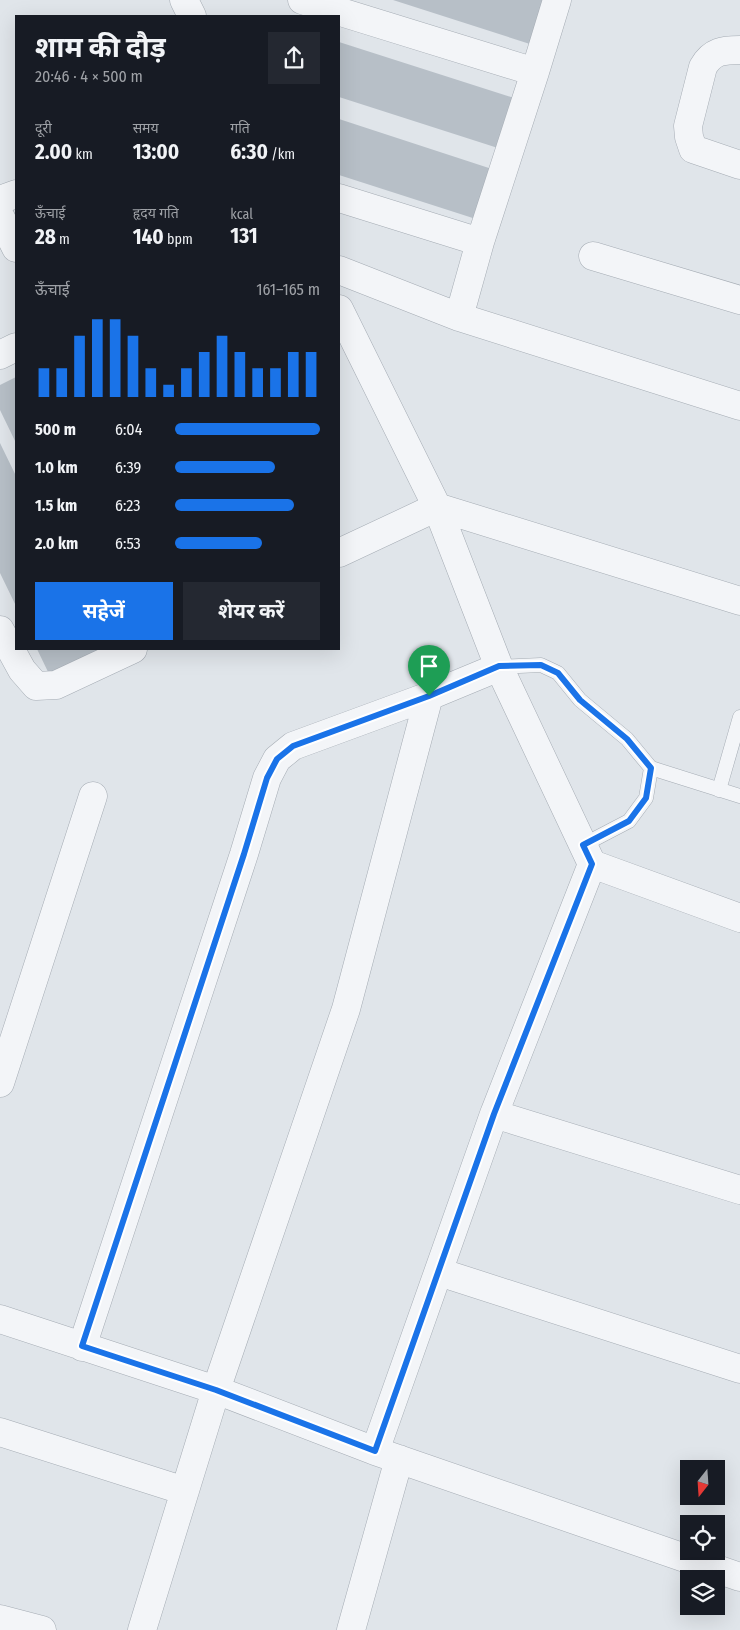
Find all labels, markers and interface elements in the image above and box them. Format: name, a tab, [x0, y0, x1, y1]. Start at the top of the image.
text: शाम की दौड़	[35, 31, 166, 64]
button: share	[268, 32, 320, 84]
text: 20:46 · 4 × 500 m	[35, 67, 143, 86]
text: दूरी	[35, 120, 52, 137]
text: समय	[133, 120, 159, 137]
text: गति	[230, 120, 250, 137]
text: 2.00	[35, 139, 72, 165]
text: 13:00	[133, 139, 179, 165]
text: 6:30	[230, 139, 268, 165]
text: km	[72, 146, 93, 163]
text: /km	[268, 146, 295, 163]
text: ऊँचाई	[35, 205, 65, 222]
text: हृदय गति	[133, 205, 179, 222]
text: kcal	[230, 206, 253, 223]
text: 131	[230, 223, 258, 249]
text: 28	[35, 224, 56, 250]
text: 140	[133, 224, 164, 250]
text: m	[56, 231, 70, 248]
text: bpm	[164, 231, 193, 248]
text: ऊँचाई	[35, 280, 70, 299]
text: 161–165 m	[256, 280, 320, 299]
text: 500 m	[35, 420, 76, 439]
text: 6:04	[115, 420, 142, 439]
text: 1.0 km	[35, 458, 78, 477]
text: 6:39	[115, 458, 141, 477]
text: 1.5 km	[35, 496, 77, 515]
text: 6:23	[115, 496, 141, 515]
text: 2.0 km	[35, 534, 78, 553]
text: 6:53	[115, 534, 141, 553]
button: सहेजें	[35, 582, 173, 640]
button: शेयर करें	[183, 582, 320, 640]
pin	[408, 645, 450, 696]
icon: arrive	[415, 652, 443, 680]
north arrow	[680, 1460, 725, 1505]
map controls	[680, 1460, 725, 1615]
button: locate	[680, 1515, 725, 1560]
button: layers	[680, 1570, 725, 1615]

